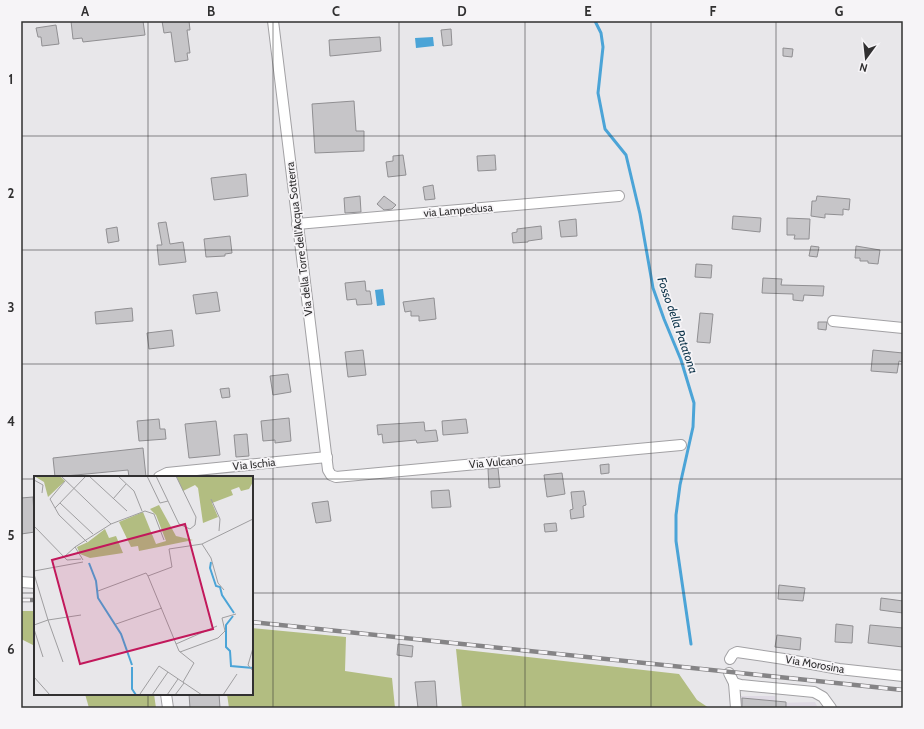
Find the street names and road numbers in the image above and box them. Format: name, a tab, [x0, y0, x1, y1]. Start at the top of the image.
street label: Via della Torre dell'Acqua Sotterra	[283, 161, 315, 317]
street label: via Lampedusa	[423, 200, 494, 220]
street label: Via Vulcano	[468, 453, 524, 471]
street label: Via Ischia	[232, 455, 277, 473]
street label: Via Morosina	[784, 652, 846, 676]

